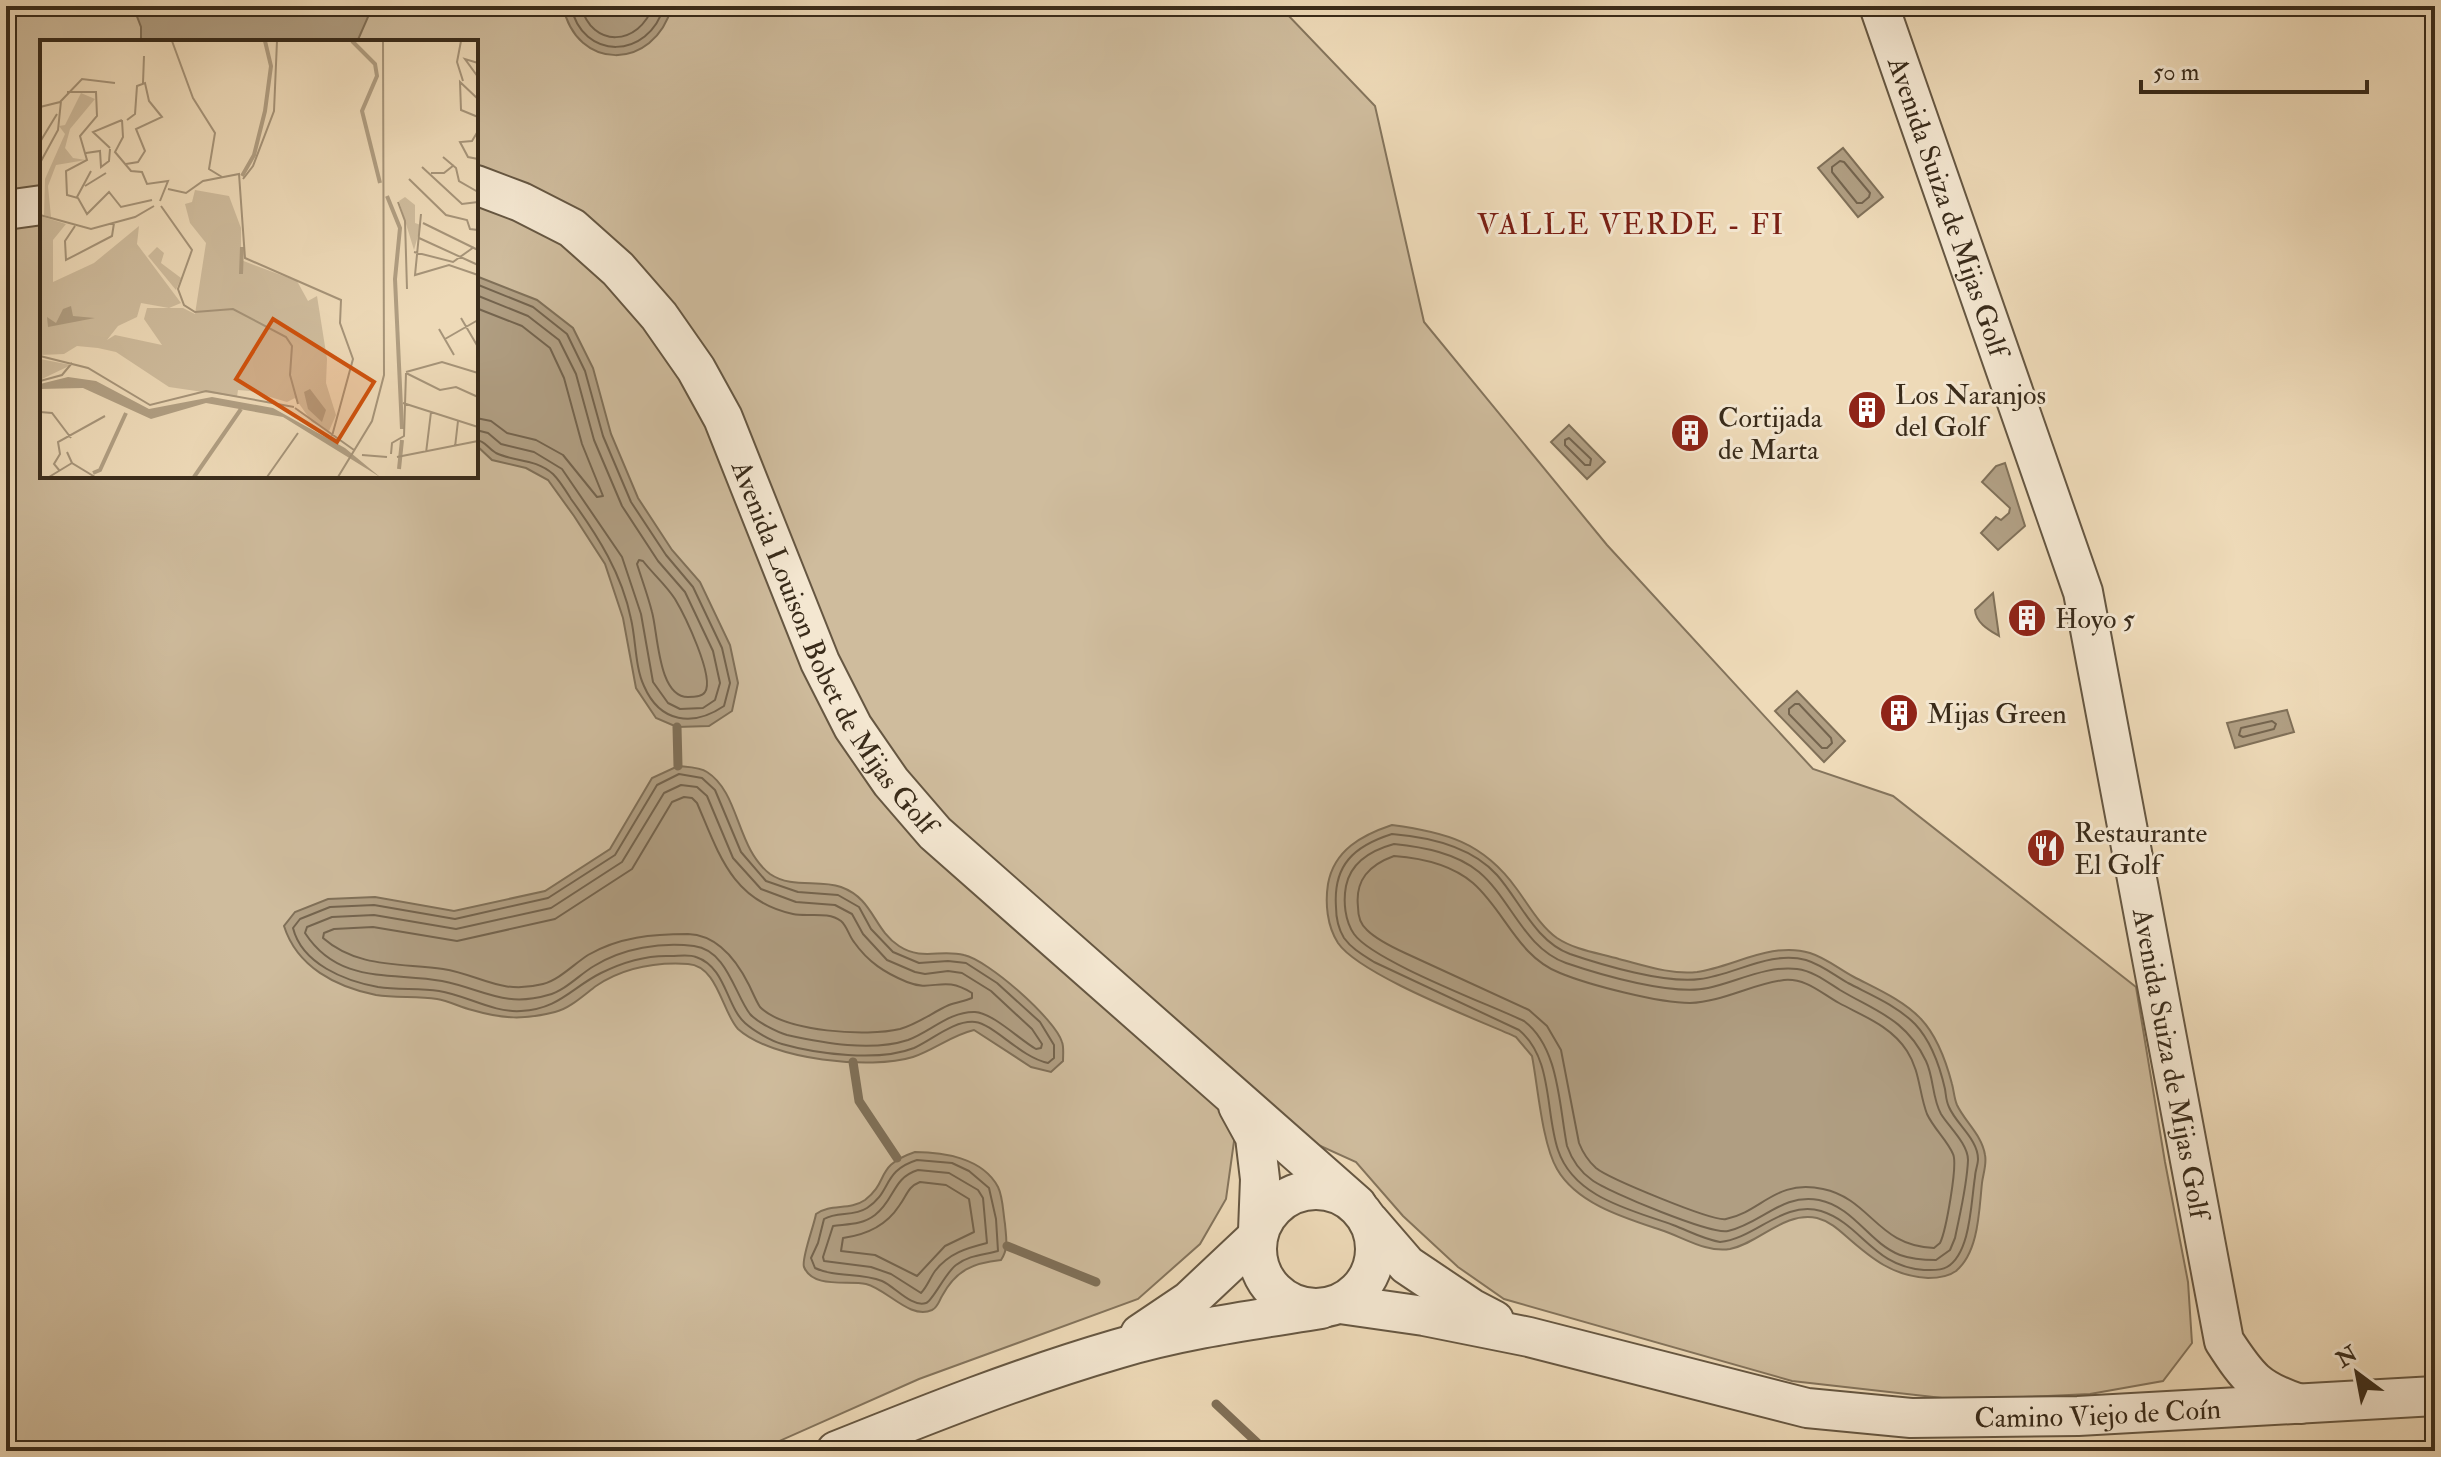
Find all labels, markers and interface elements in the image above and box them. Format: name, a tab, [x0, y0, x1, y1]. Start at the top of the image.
inset map	[40, 40, 478, 478]
scale bar	[2141, 44, 2367, 94]
street label: Avenida Suiza de Mijas Golf	[1879, 51, 2017, 365]
text: 50 m	[2153, 57, 2200, 88]
district label: VALLE VERDE - FI	[1477, 206, 1785, 243]
place label: Los Naranjos del Golf	[1895, 378, 2046, 445]
building icon: Los Naranjos del Golf	[1846, 389, 1888, 431]
place label: Cortijada de Marta	[1718, 401, 1823, 468]
building icon: Cortijada de Marta	[1669, 412, 1711, 454]
street label: Avenida Louison Bobet de Mijas Golf	[722, 455, 947, 845]
building icon: Hoyo 5	[2006, 597, 2048, 639]
place label: Hoyo 5	[2055, 602, 2135, 637]
building icon: Mijas Green	[1878, 692, 1920, 734]
place label: Mijas Green	[1927, 697, 2067, 732]
place label: Restaurante El Golf	[2074, 816, 2208, 883]
restaurant icon: Restaurante El Golf	[2025, 827, 2067, 869]
street label: Avenida Suiza de Mijas Golf	[2124, 905, 2217, 1225]
north arrow	[2317, 1333, 2397, 1413]
text: N	[2330, 1340, 2363, 1375]
street label: Camino Viejo de Coín	[1974, 1392, 2222, 1436]

